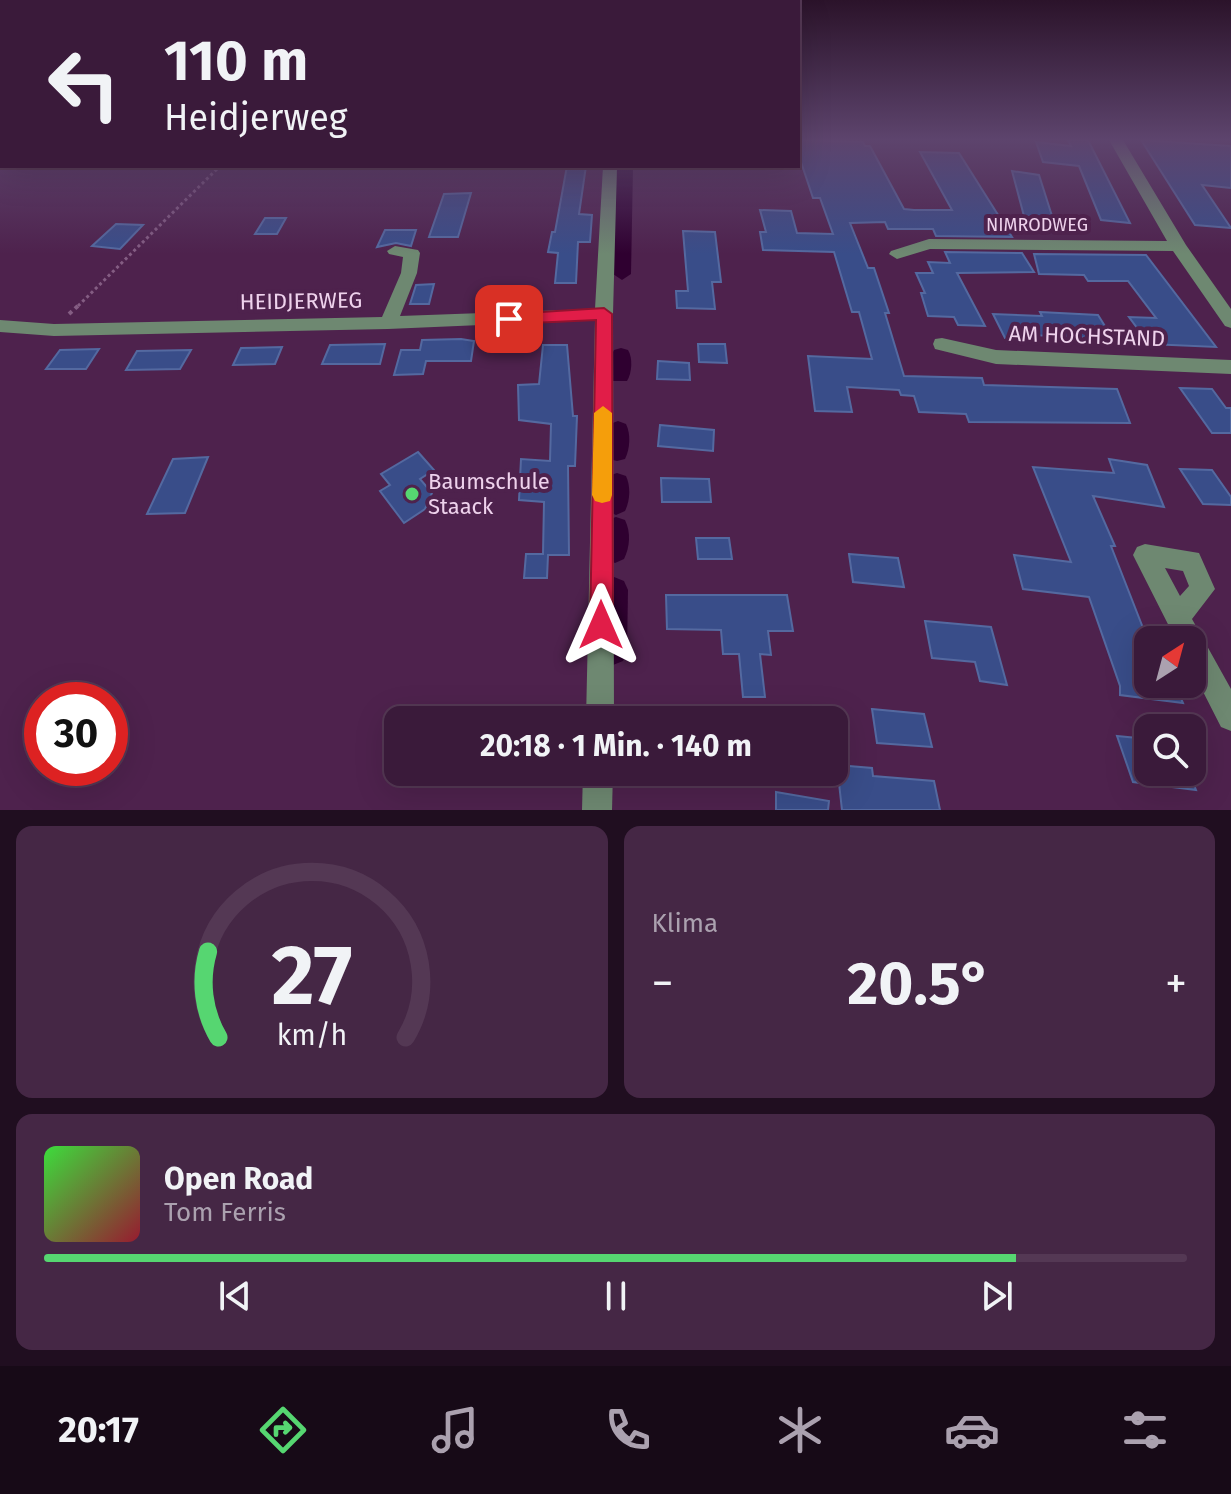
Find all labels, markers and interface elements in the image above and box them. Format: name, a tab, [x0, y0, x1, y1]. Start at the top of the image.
text: 110 m	[164, 28, 308, 95]
icon: left	[32, 32, 136, 136]
text: Heidjerweg	[164, 96, 348, 140]
street label: NIMRODWEG	[986, 214, 1088, 236]
pin	[475, 285, 543, 353]
street label: HEIDJERWEG	[240, 286, 362, 316]
icon: arrive	[487, 297, 531, 341]
street label: AM HOCHSTAND	[1008, 320, 1166, 352]
place label: Baumschule Staack	[428, 468, 550, 520]
marker: Baumschule Staack	[403, 485, 421, 503]
position arrow	[559, 583, 643, 667]
north arrow	[1134, 626, 1206, 698]
map controls	[1134, 626, 1206, 786]
speed limit sign: 30	[24, 682, 128, 786]
button: search	[1134, 714, 1206, 786]
text: 20:18 · 1 Min. · 140 m	[480, 728, 752, 764]
text: Klima	[652, 908, 718, 939]
text: 27	[271, 926, 352, 1026]
text: 20.5°	[847, 948, 991, 1020]
text: −	[652, 957, 674, 1010]
text: +	[1165, 957, 1187, 1010]
text: km/h	[276, 1018, 347, 1053]
text: Open Road	[164, 1161, 313, 1197]
text: Tom Ferris	[164, 1197, 286, 1228]
icon: previous	[213, 1274, 257, 1318]
icon: pause	[594, 1274, 638, 1318]
icon: next	[975, 1274, 1019, 1318]
icon: directions	[255, 1402, 311, 1458]
icon: music	[427, 1402, 483, 1458]
icon: phone	[600, 1402, 656, 1458]
icon: climate	[772, 1402, 828, 1458]
icon: car	[944, 1402, 1000, 1458]
icon: filters	[1117, 1402, 1173, 1458]
text: 20:17	[58, 1408, 139, 1452]

